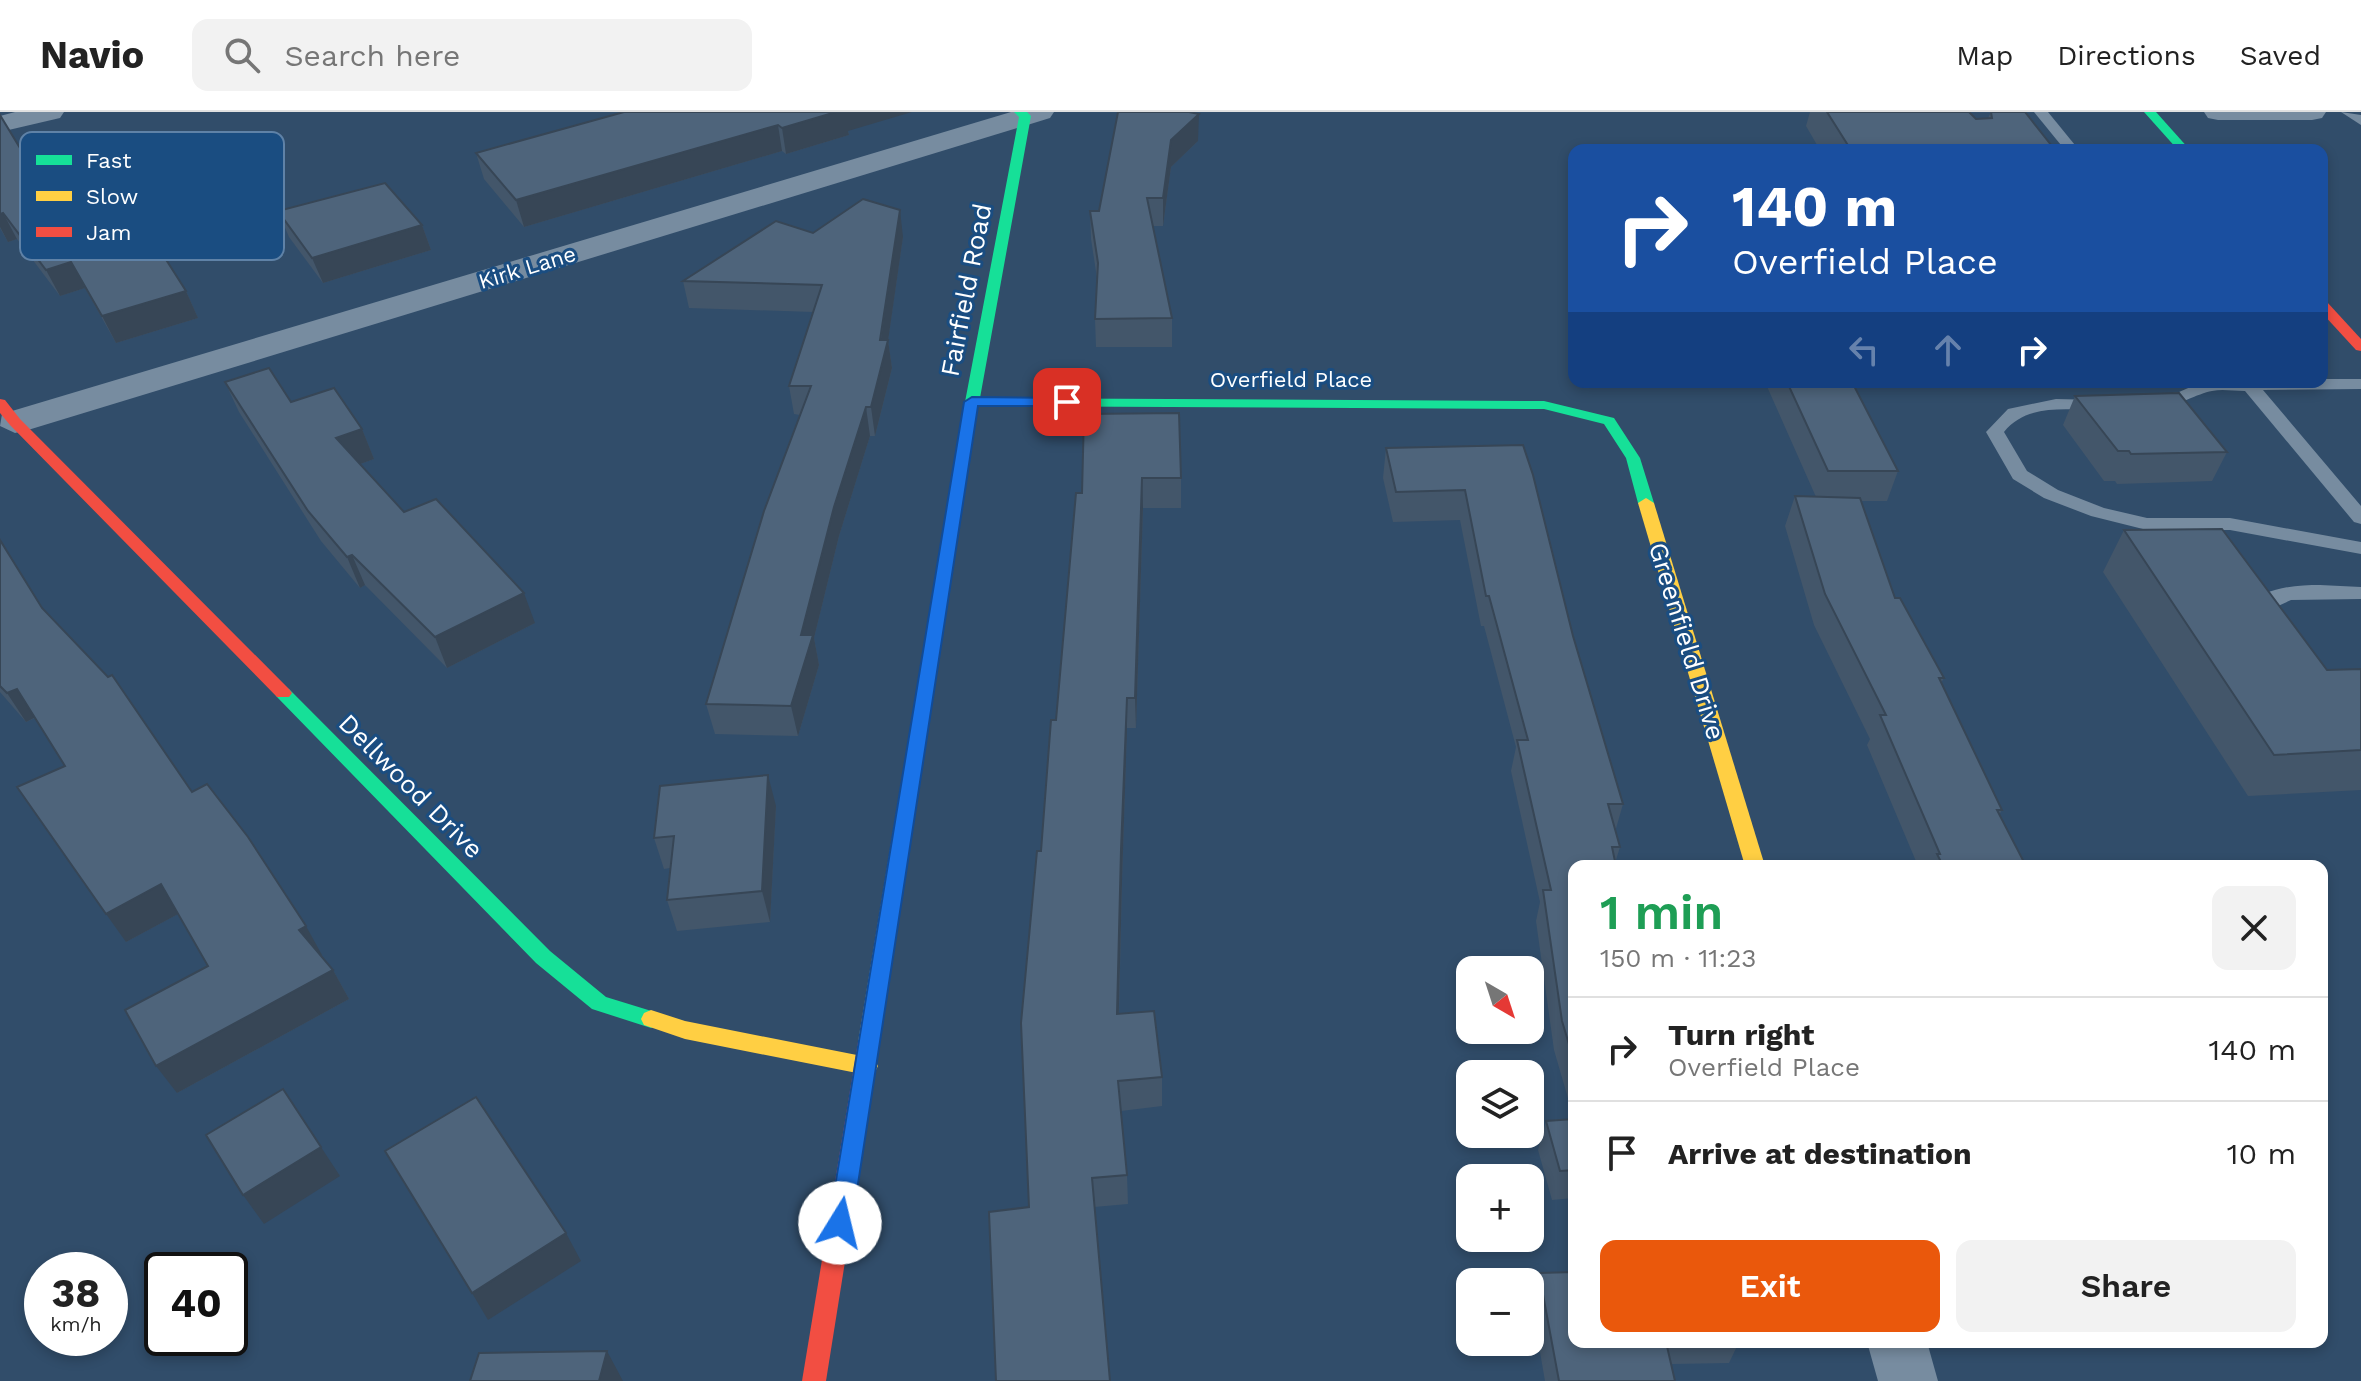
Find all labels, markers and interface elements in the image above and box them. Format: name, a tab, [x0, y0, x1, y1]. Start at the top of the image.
search box	[192, 19, 752, 91]
text: Navio	[40, 33, 144, 77]
icon: search	[220, 33, 264, 77]
text: Search here	[284, 38, 460, 73]
text: Map	[1956, 39, 2013, 72]
text: Directions	[2057, 39, 2196, 72]
text: Saved	[2240, 39, 2321, 72]
legend	[20, 132, 284, 260]
text: Fast	[86, 148, 132, 173]
text: 140 m	[1732, 174, 1897, 240]
icon: right	[1600, 176, 1704, 280]
text: Slow	[86, 184, 138, 209]
street label: Fairfield Road	[935, 201, 997, 379]
text: Jam	[86, 220, 131, 245]
street label: Kirk Lane	[475, 241, 579, 294]
text: Overfield Place	[1732, 241, 1998, 283]
icon: left	[1842, 328, 1886, 372]
icon: ahead	[1926, 328, 1970, 372]
icon: right	[2010, 328, 2054, 372]
street label: Overfield Place	[1210, 367, 1372, 392]
pin	[1033, 368, 1101, 436]
icon: arrive	[1045, 380, 1089, 424]
street label: Greenfield Drive	[1643, 539, 1731, 743]
street label: Dellwood Drive	[333, 708, 489, 864]
text: 1 min	[1600, 884, 1723, 941]
button: close	[2212, 886, 2296, 970]
text: 150 m · 11:23	[1600, 943, 1756, 973]
north arrow	[1456, 956, 1544, 1044]
map controls	[1456, 956, 1544, 1356]
text: Turn right	[1668, 1017, 1814, 1052]
icon: right	[1600, 1027, 1644, 1071]
text: 140 m	[2208, 1032, 2296, 1067]
text: Overfield Place	[1668, 1052, 1860, 1082]
button: layers	[1456, 1060, 1544, 1148]
icon: arrive	[1600, 1131, 1644, 1175]
text: Arrive at destination	[1668, 1136, 1972, 1171]
text: 10 m	[2227, 1136, 2296, 1171]
button: +	[1456, 1164, 1544, 1252]
position arrow	[798, 1181, 882, 1265]
button: Exit	[1600, 1240, 1940, 1332]
button: Share	[1956, 1240, 2296, 1332]
speed limit sign: 40	[144, 1252, 248, 1356]
button: −	[1456, 1268, 1544, 1356]
text: 38	[52, 1270, 100, 1317]
text: km/h	[50, 1312, 102, 1336]

